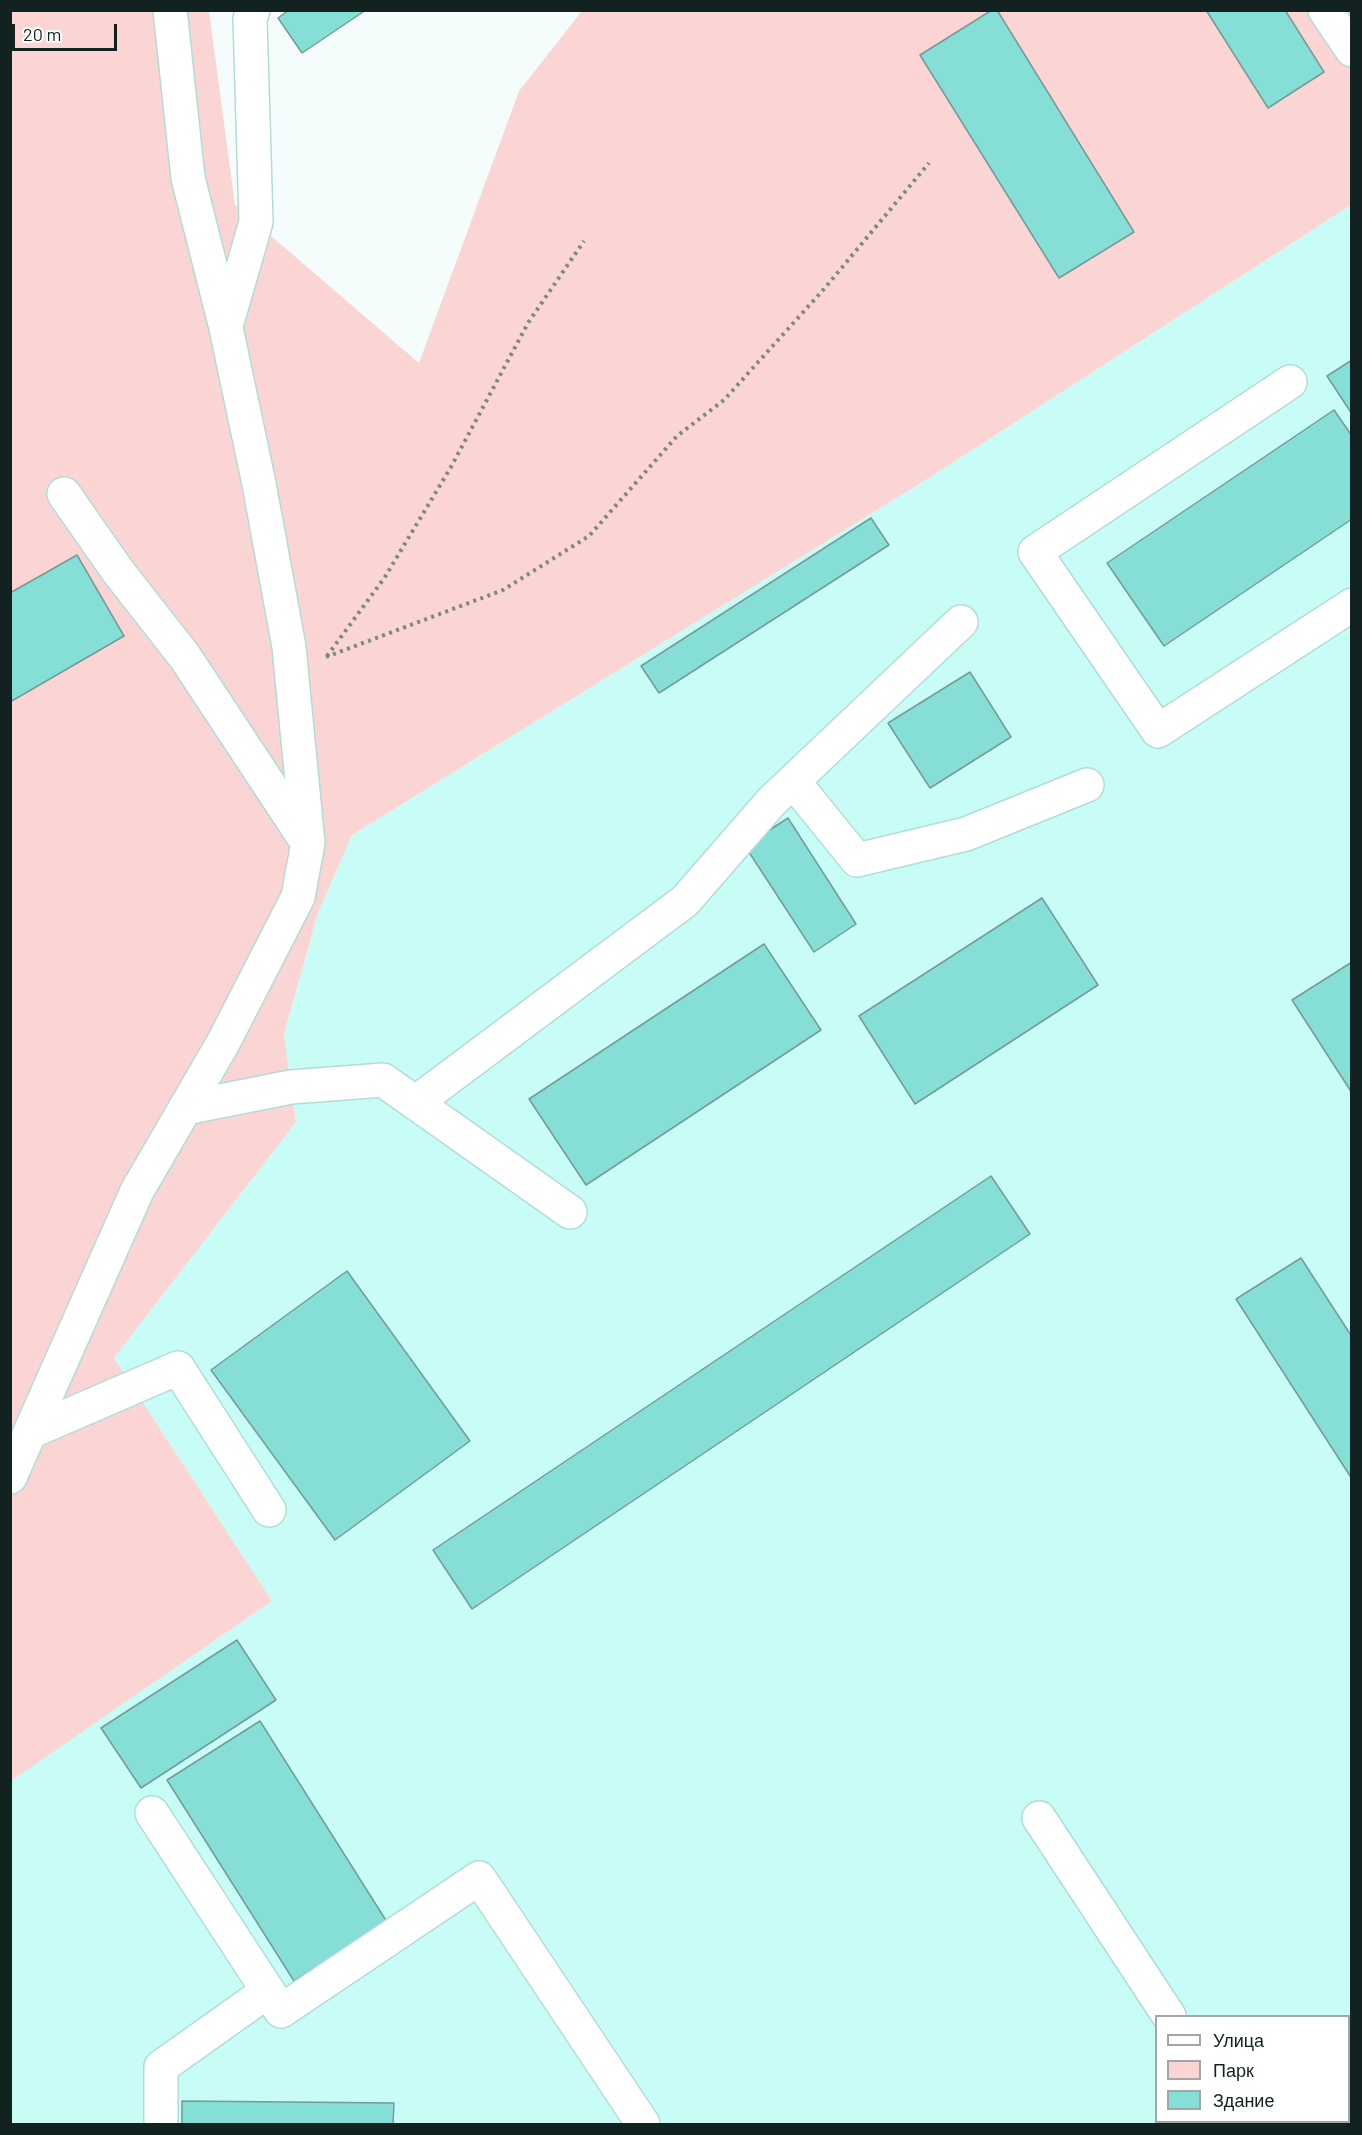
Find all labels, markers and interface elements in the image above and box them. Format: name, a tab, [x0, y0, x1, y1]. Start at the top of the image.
scale bar	[15, 12, 120, 50]
text: 20 m	[23, 23, 61, 45]
legend	[1155, 2015, 1350, 2123]
text: Улица	[1213, 2029, 1264, 2051]
text: Парк	[1213, 2059, 1254, 2081]
text: Здание	[1213, 2089, 1274, 2111]

